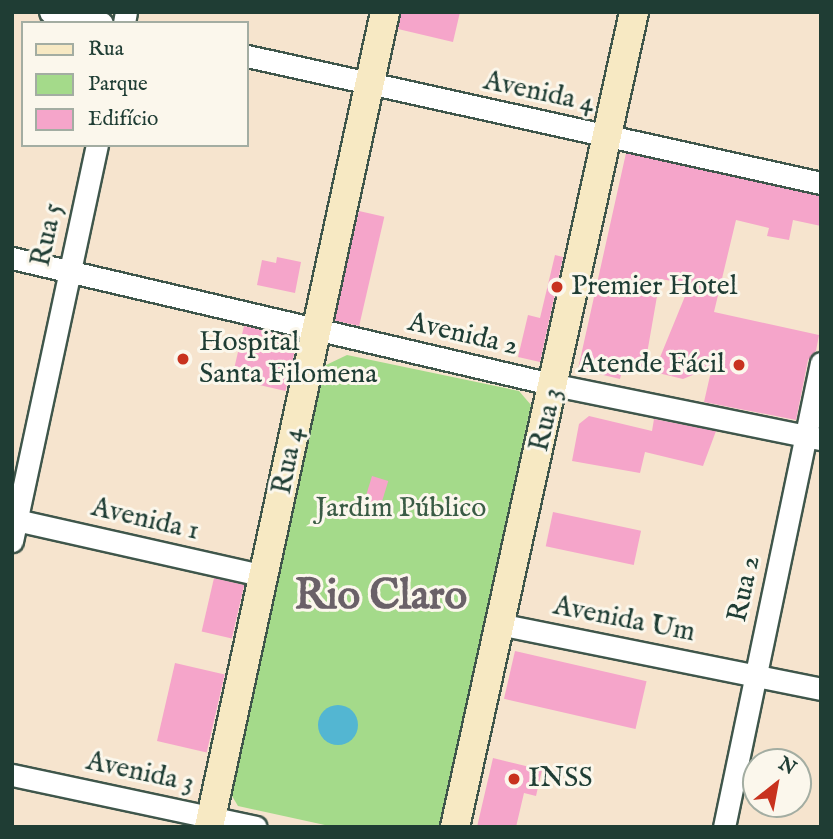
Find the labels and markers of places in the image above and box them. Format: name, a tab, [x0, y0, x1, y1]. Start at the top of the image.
place label: Premier Hotel	[571, 270, 737, 304]
marker: Premier Hotel	[549, 279, 565, 295]
place label: Hospital Santa Filomena	[199, 326, 377, 392]
place label: Atende Fácil	[578, 348, 725, 382]
marker: Hospital Santa Filomena	[173, 349, 193, 369]
marker: Atende Fácil	[731, 357, 747, 373]
place label: INSS	[528, 762, 593, 796]
marker: INSS	[506, 771, 522, 787]

